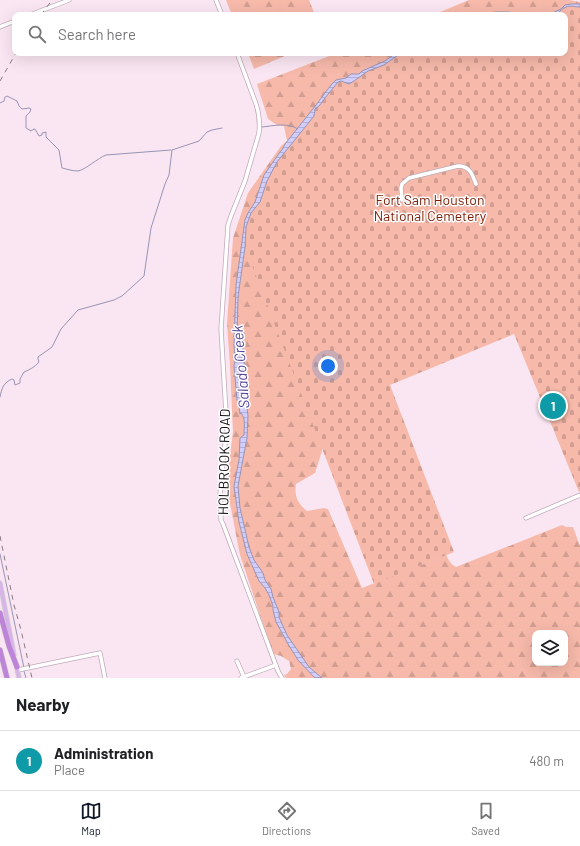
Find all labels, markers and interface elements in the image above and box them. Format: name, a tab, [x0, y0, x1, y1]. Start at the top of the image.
search box	[12, 12, 568, 56]
icon: search	[26, 23, 48, 45]
text: Search here	[58, 25, 136, 43]
park label: Fort Sam Houston National Cemetery	[374, 191, 487, 224]
water label: Salado Creek	[227, 324, 253, 409]
your location	[318, 356, 338, 376]
pin: 1	[540, 391, 566, 421]
street label: HOLBROOK ROAD	[214, 409, 233, 515]
map controls	[532, 630, 568, 666]
button: layers	[532, 630, 568, 666]
text: Nearby	[16, 694, 70, 714]
text: Administration	[54, 744, 153, 762]
text: 1	[27, 753, 31, 769]
text: 480 m	[529, 753, 564, 769]
text: Place	[54, 762, 85, 778]
tab: Map	[80, 800, 102, 837]
tab: Directions	[262, 800, 311, 837]
tab: Saved	[471, 800, 500, 837]

